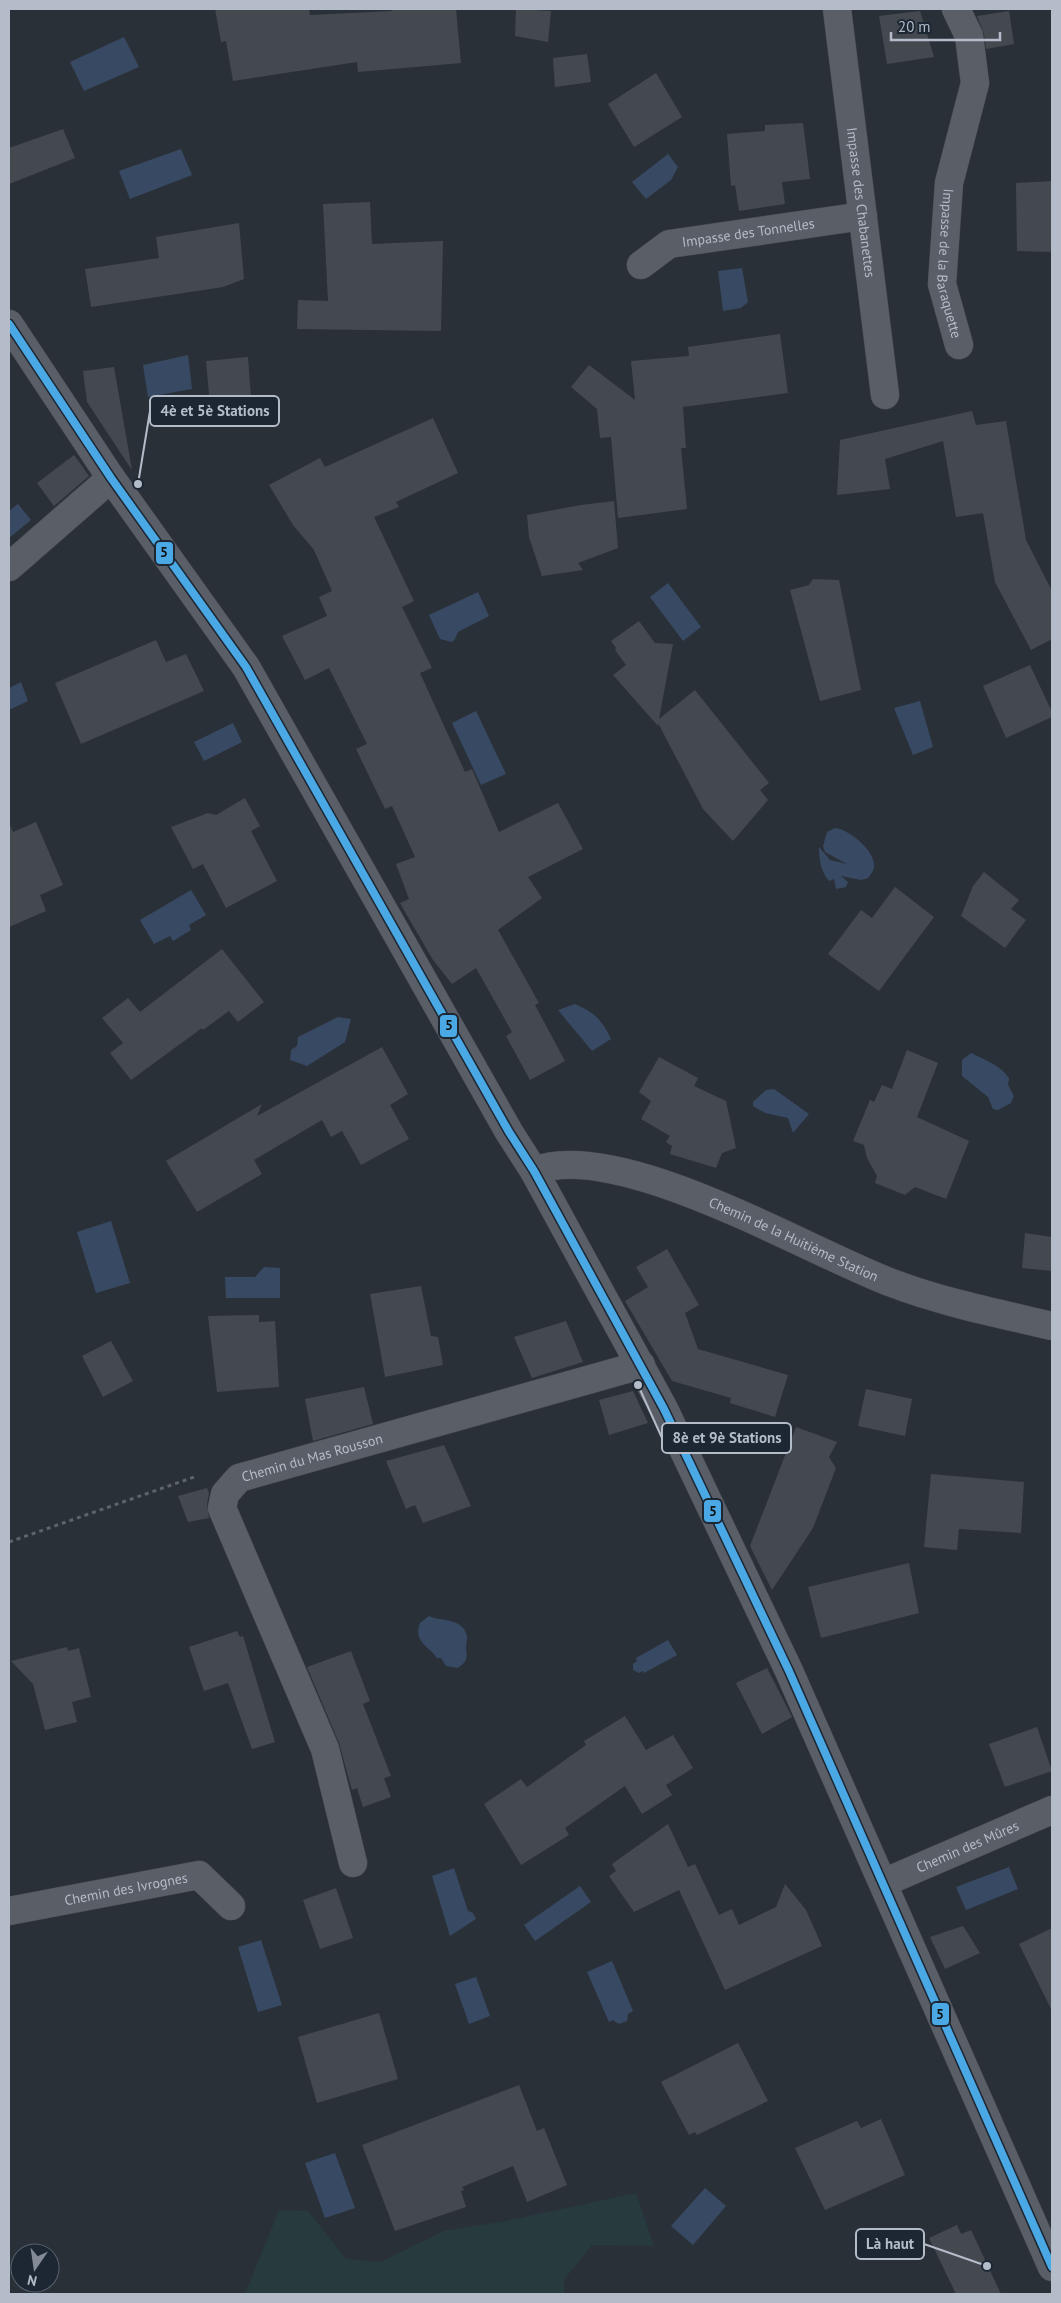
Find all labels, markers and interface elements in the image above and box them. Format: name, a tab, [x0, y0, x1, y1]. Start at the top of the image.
scale bar	[891, 10, 1000, 42]
text: 20 m	[898, 17, 931, 36]
street label: Impasse des Chabanettes	[843, 126, 879, 279]
street label: Impasse de la Baraquette	[933, 188, 966, 340]
street label: Impasse des Tonnelles	[681, 214, 816, 251]
callout: 4è et 5è Stations	[150, 396, 279, 426]
text: 4è et 5è Stations	[161, 401, 269, 420]
line badge: 5	[155, 541, 174, 565]
text: 5	[160, 543, 168, 561]
line badge: 5	[439, 1014, 458, 1038]
text: 5	[445, 1016, 453, 1034]
street label: Chemin de la Huitième Station	[706, 1193, 881, 1286]
callout: 8è et 9è Stations	[662, 1423, 791, 1453]
text: 8è et 9è Stations	[673, 1428, 781, 1447]
street label: Chemin du Mas Rousson	[240, 1429, 385, 1486]
line badge: 5	[703, 1499, 722, 1523]
text: 5	[709, 1502, 717, 1520]
street label: Chemin des Mûres	[913, 1816, 1022, 1877]
street label: Chemin des Ivrognes	[63, 1868, 189, 1909]
line badge: 5	[931, 2002, 950, 2026]
text: 5	[936, 2005, 944, 2023]
callout: Là haut	[856, 2229, 924, 2259]
text: Là haut	[866, 2234, 915, 2253]
north arrow	[10, 2243, 60, 2293]
text: N	[26, 2271, 39, 2290]

